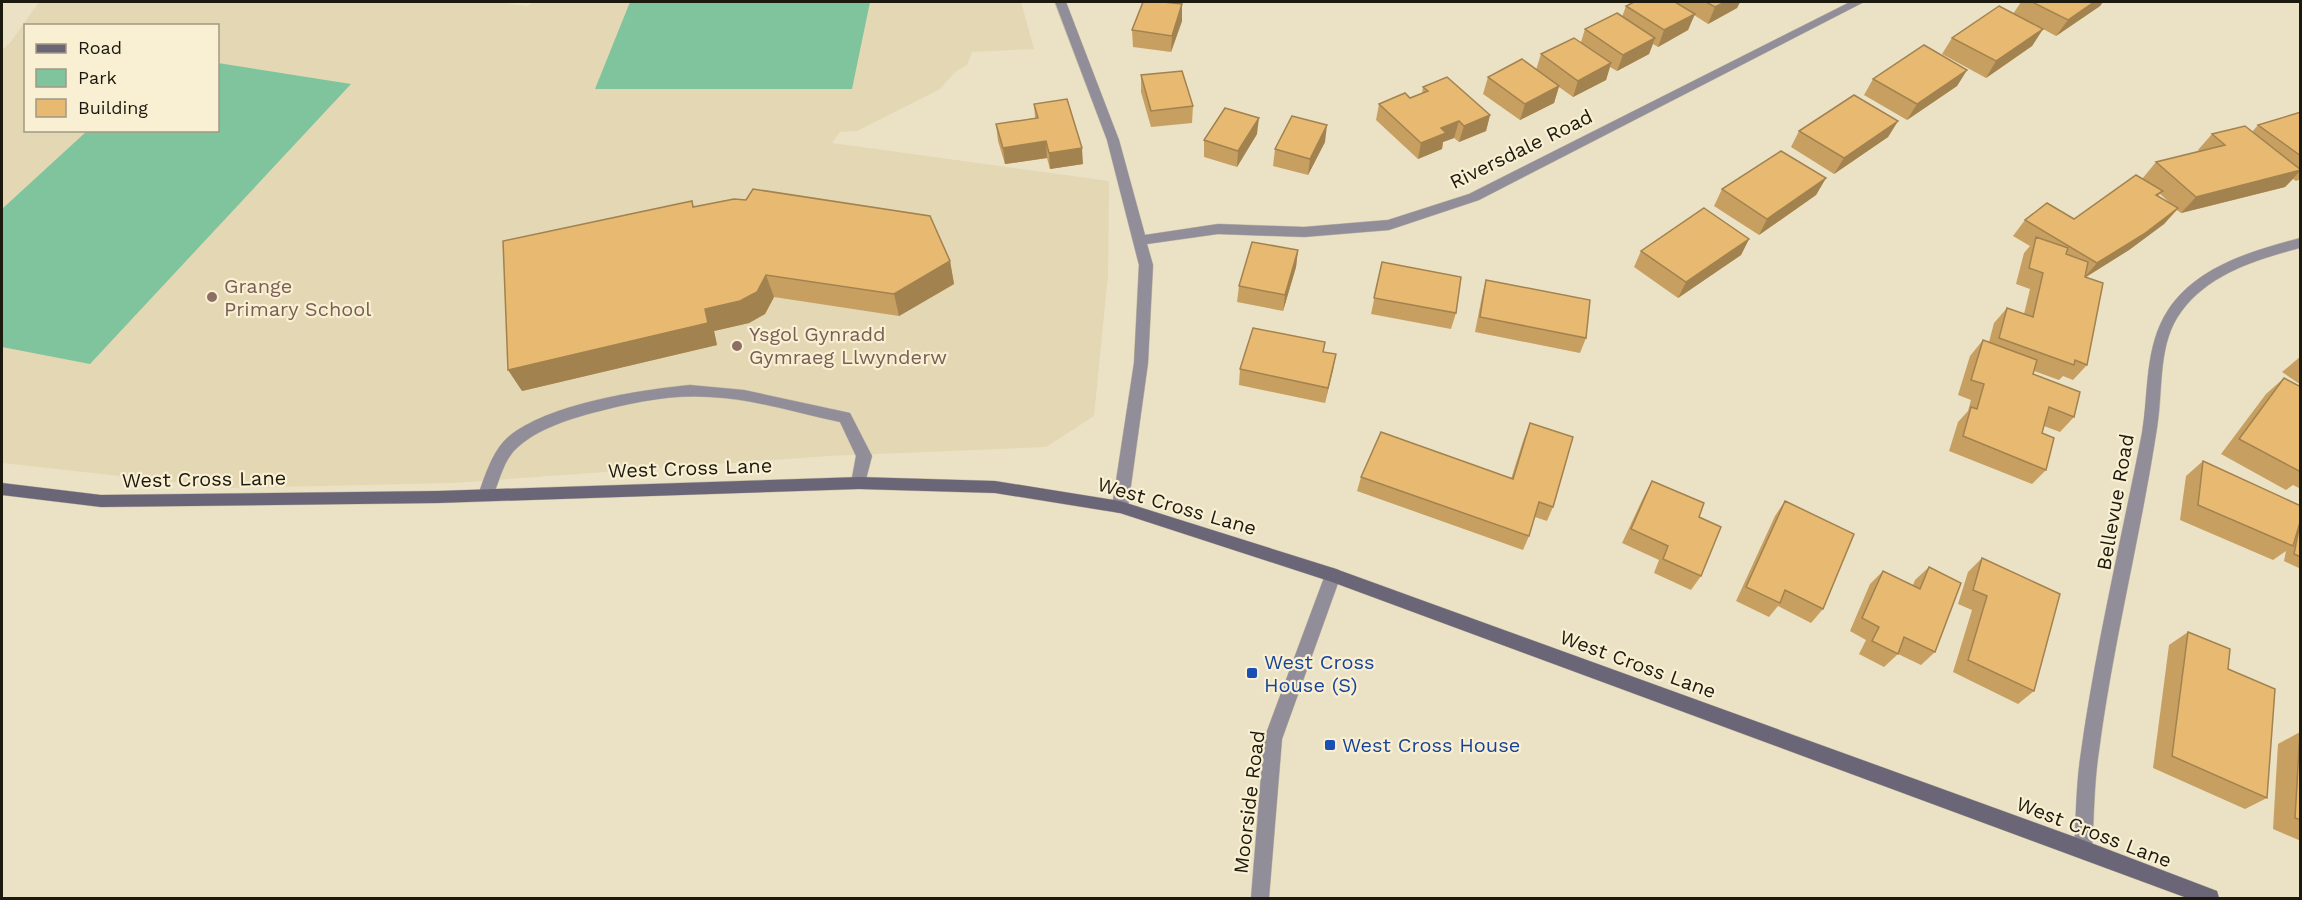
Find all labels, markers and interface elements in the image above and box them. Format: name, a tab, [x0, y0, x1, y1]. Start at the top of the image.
legend	[24, 24, 219, 132]
text: Road	[78, 37, 122, 58]
text: Park	[78, 67, 117, 88]
text: Building	[78, 97, 148, 118]
street label: Riversdale Road	[1446, 104, 1596, 194]
place label: Grange Primary School	[224, 274, 371, 321]
marker: Grange Primary School	[205, 290, 219, 304]
place label: Ysgol Gynradd Gymraeg Llwynderw	[749, 322, 947, 369]
marker: Ysgol Gynradd Gymraeg Llwynderw	[730, 339, 744, 353]
street label: Bellevue Road	[2091, 432, 2139, 572]
street label: West Cross Lane	[607, 453, 773, 483]
street label: West Cross Lane	[122, 466, 286, 492]
street label: West Cross Lane	[1095, 472, 1259, 540]
street label: West Cross Lane	[1557, 625, 1719, 703]
place label: West Cross House (S)	[1264, 650, 1374, 697]
marker: West Cross House (S)	[1245, 666, 1259, 680]
street label: Moorside Road	[1228, 729, 1270, 875]
place label: West Cross House	[1342, 733, 1520, 757]
marker: West Cross House	[1323, 738, 1337, 752]
street label: West Cross Lane	[2013, 791, 2175, 873]

